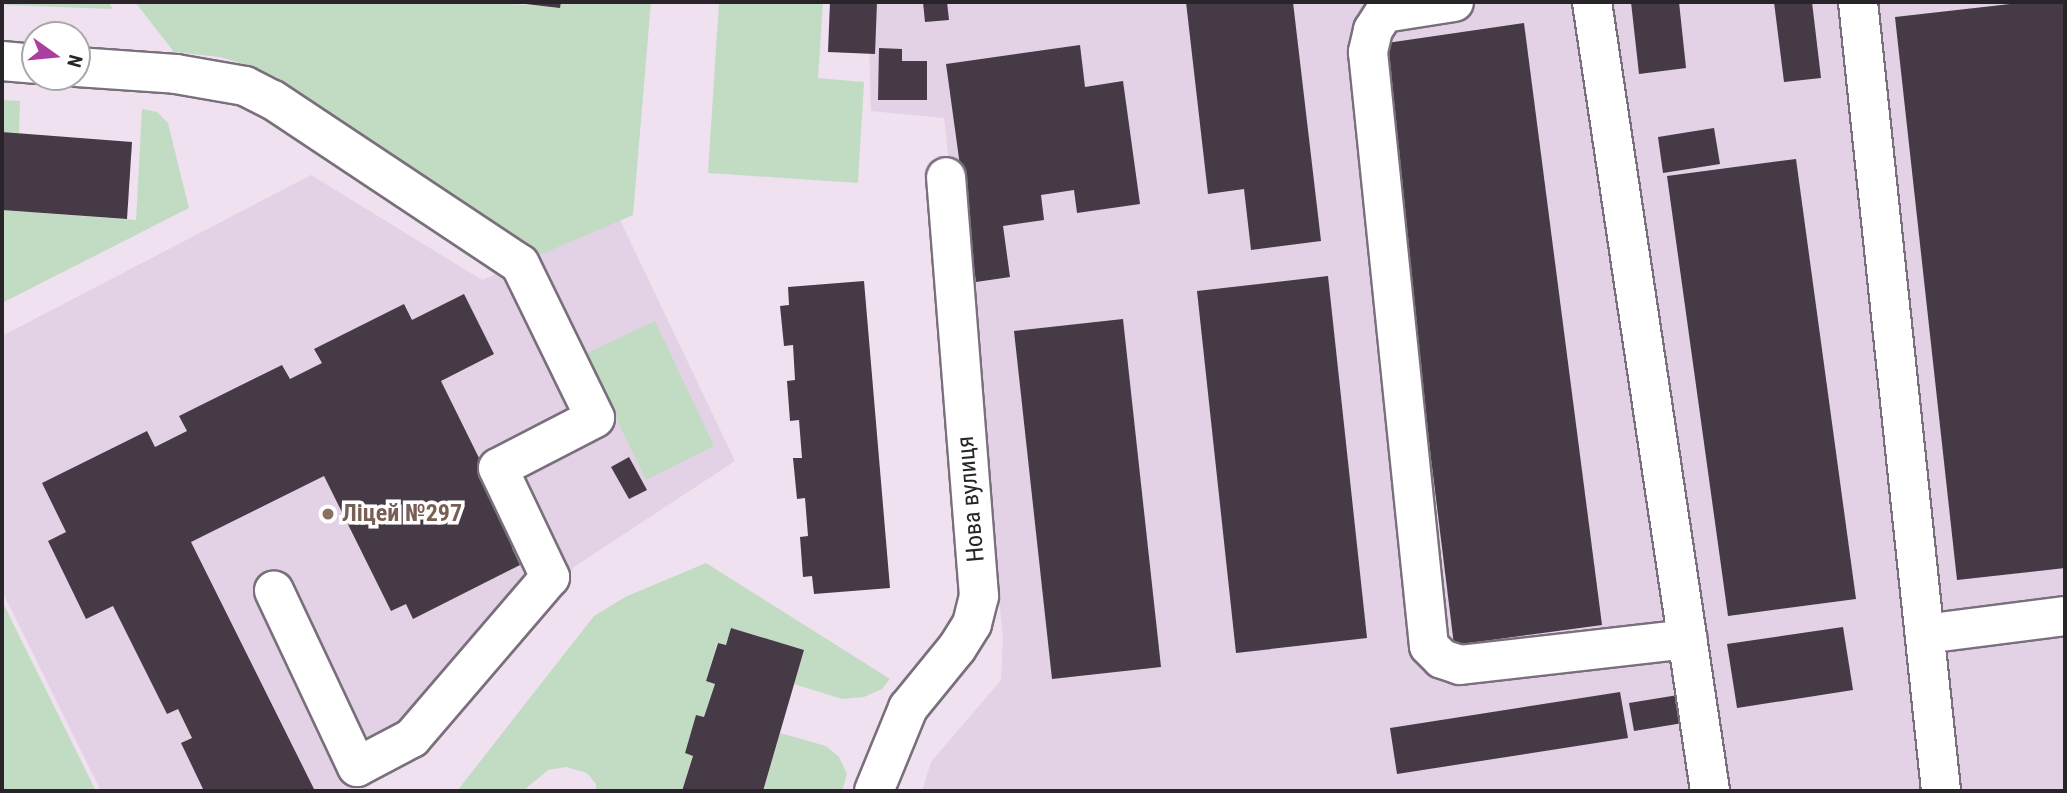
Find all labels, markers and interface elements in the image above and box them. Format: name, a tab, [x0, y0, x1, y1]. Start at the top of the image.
north arrow	[21, 21, 91, 91]
text: N	[62, 52, 87, 70]
street label: Нова вулиця	[951, 435, 991, 563]
place label: Ліцей №297	[342, 500, 462, 528]
marker: Ліцей №297	[320, 506, 336, 522]

